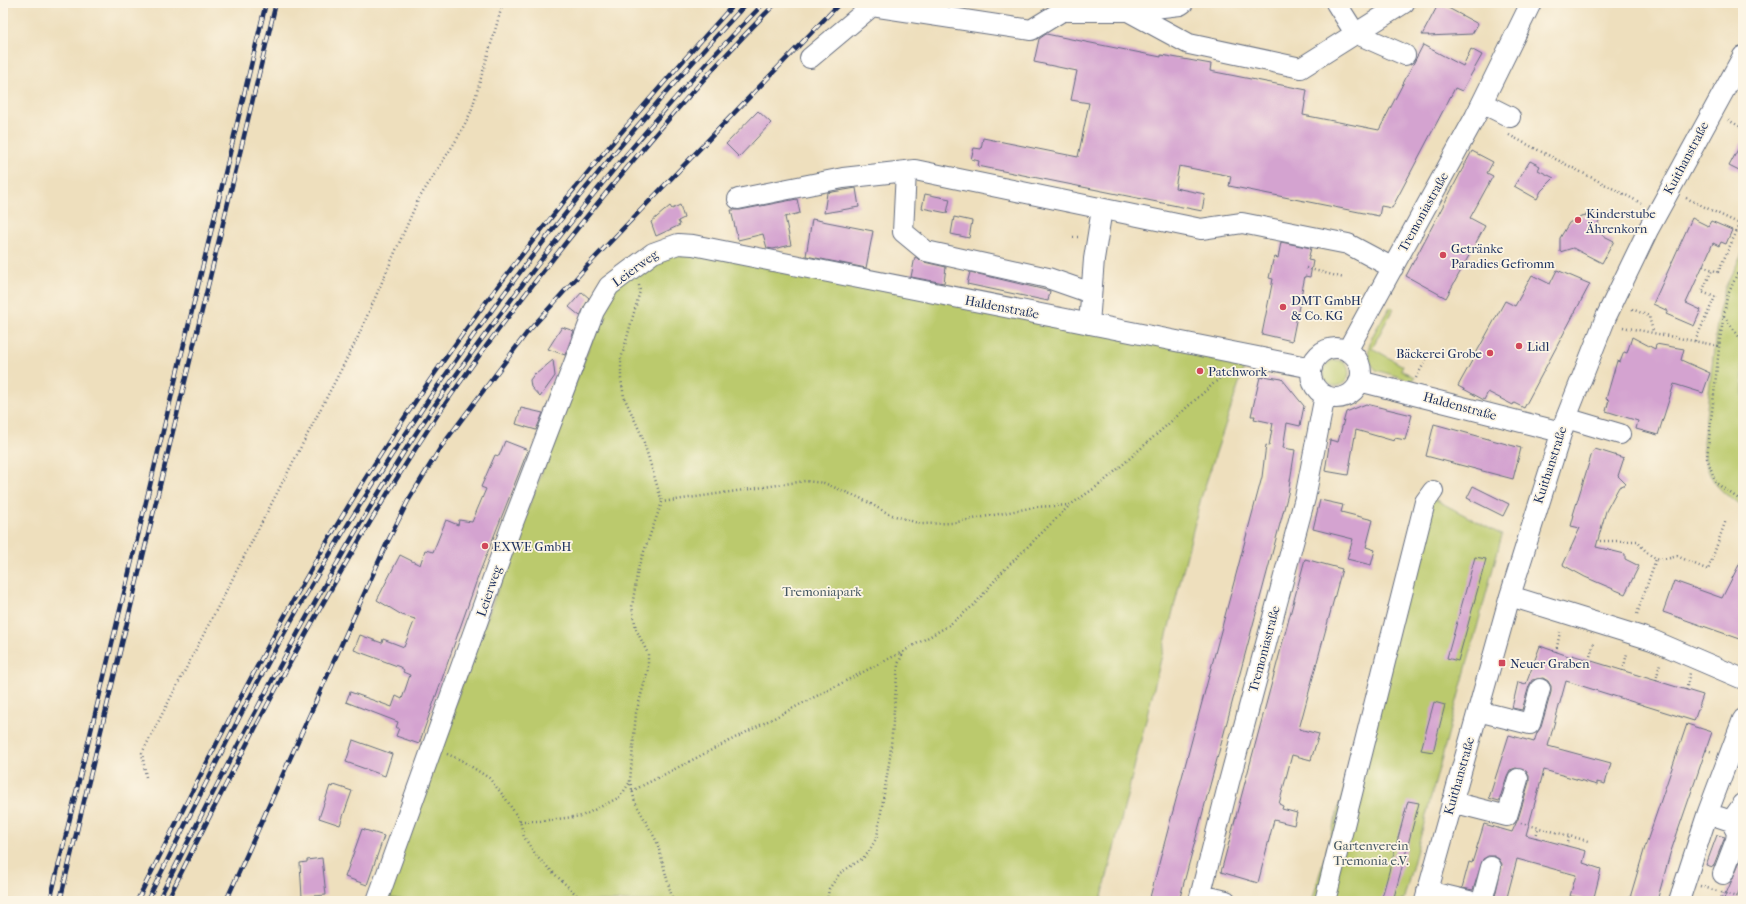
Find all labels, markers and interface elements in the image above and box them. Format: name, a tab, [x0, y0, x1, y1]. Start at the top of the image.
street label: Kuithanstraße	[1661, 119, 1712, 197]
street label: Tremoniastraße	[1395, 169, 1451, 255]
place label: Kinderstube Ährenkorn	[1585, 206, 1656, 236]
marker: Kinderstube Ährenkorn	[1573, 215, 1583, 225]
place label: Getränke Paradies Gefromm	[1451, 241, 1555, 271]
street label: Leierweg	[609, 246, 662, 290]
marker: Getränke Paradies Gefromm	[1438, 250, 1448, 260]
street label: Haldenstraße	[964, 292, 1041, 322]
place label: DMT GmbH & Co. KG	[1291, 293, 1361, 323]
marker: DMT GmbH & Co. KG	[1278, 302, 1288, 312]
place label: Lidl	[1527, 339, 1550, 354]
marker: Lidl	[1514, 341, 1524, 351]
place label: Bäckerei Grobe	[1396, 346, 1483, 361]
marker: Bäckerei Grobe	[1485, 348, 1495, 358]
place label: Patchwork	[1208, 364, 1267, 379]
marker: Patchwork	[1195, 366, 1205, 376]
street label: Haldenstraße	[1422, 389, 1499, 423]
street label: Kuithanstraße	[1530, 424, 1570, 506]
place label: EXWE GmbH	[493, 539, 571, 554]
marker: EXWE GmbH	[480, 541, 490, 551]
street label: Leierweg	[473, 563, 505, 618]
park label: Tremoniapark	[782, 584, 862, 599]
street label: Tremoniastraße	[1245, 604, 1283, 694]
place label: Neuer Graben	[1510, 656, 1590, 671]
marker: Neuer Graben	[1497, 658, 1507, 668]
street label: Kuithanstraße	[1441, 735, 1477, 817]
park label: Gartenverein Tremonia e.V.	[1333, 838, 1409, 868]

